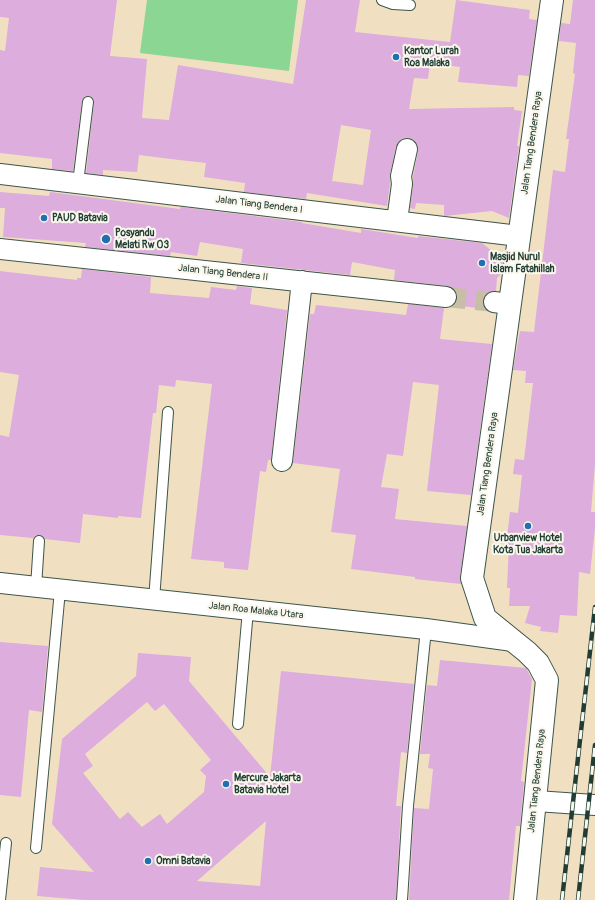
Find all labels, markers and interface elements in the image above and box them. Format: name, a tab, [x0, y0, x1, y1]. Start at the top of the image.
place label: Kantor Lurah Roa Malaka	[404, 45, 459, 68]
marker: Kantor Lurah Roa Malaka	[391, 52, 401, 62]
street label: Jalan Tiang Bendera Raya	[519, 91, 545, 195]
street label: Jalan Tiang Bendera I	[215, 194, 303, 216]
place label: PAUD Batavia	[52, 212, 108, 224]
marker: PAUD Batavia	[39, 213, 49, 223]
place label: Posyandu Melati Rw 03	[115, 227, 169, 250]
marker: Posyandu Melati Rw 03	[100, 233, 112, 245]
place label: Masjid Nurul Islam Fatahillah	[490, 251, 554, 274]
marker: Masjid Nurul Islam Fatahillah	[477, 258, 487, 268]
street label: Jalan Tiang Bendera II	[177, 262, 269, 284]
street label: Jalan Tiang Bendera Raya	[475, 412, 501, 516]
marker: Urbanview Hotel Kota Tua Jakarta	[523, 521, 533, 531]
place label: Urbanview Hotel Kota Tua Jakarta	[493, 532, 563, 556]
street label: Jalan Roa Malaka Utara	[208, 600, 304, 622]
street label: Jalan Tiang Bendera Raya	[526, 729, 548, 833]
place label: Mercure Jakarta Batavia Hotel	[234, 772, 301, 796]
marker: Mercure Jakarta Batavia Hotel	[221, 779, 231, 789]
place label: Omni Batavia	[156, 855, 210, 867]
marker: Omni Batavia	[143, 856, 153, 866]

